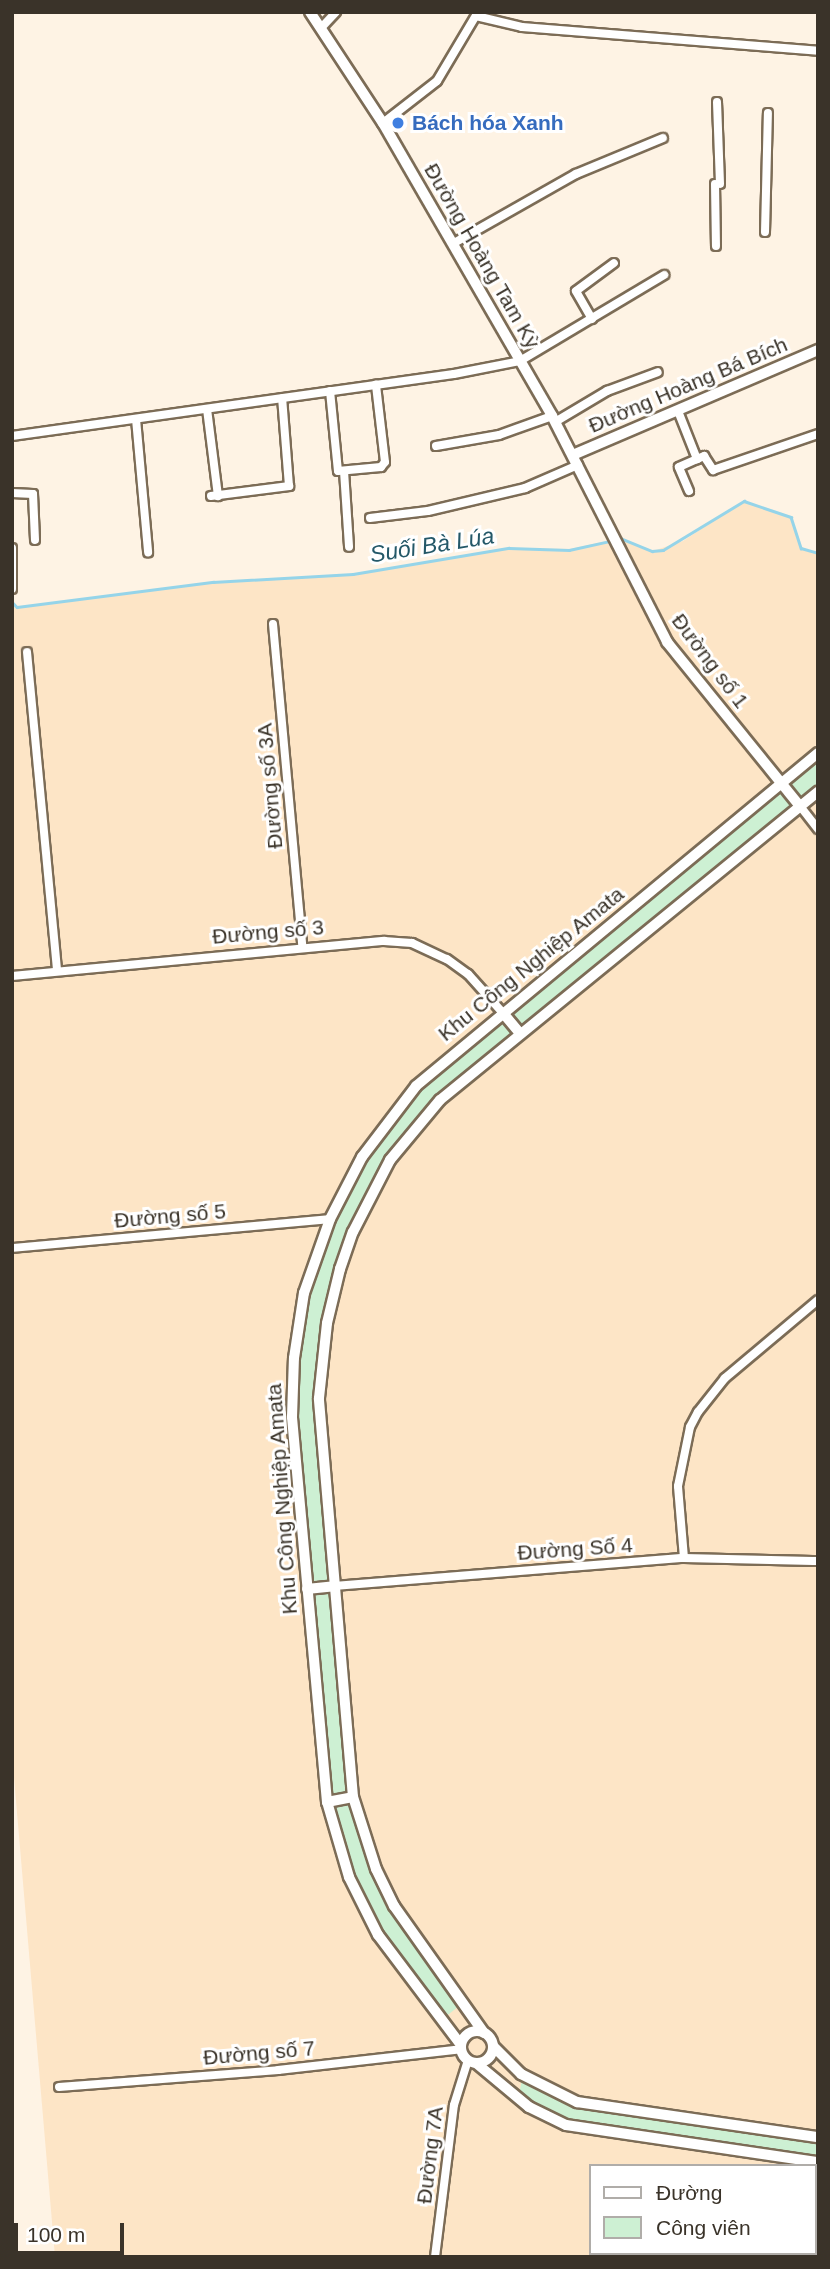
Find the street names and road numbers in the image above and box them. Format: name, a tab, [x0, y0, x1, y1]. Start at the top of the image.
street label: Đường Hoàng Tam Kỳ	[419, 159, 545, 353]
street label: Đường Hoàng Bá Bích	[585, 332, 791, 438]
street label: Đường số 1	[666, 609, 754, 713]
street label: Đường số 3A	[252, 722, 288, 850]
street label: Khu Công Nghiệp Amata	[433, 881, 629, 1047]
street label: Đường số 3	[211, 915, 325, 949]
street label: Đường số 5	[113, 1199, 227, 1233]
street label: Khu Công Nghiệp Amata	[261, 1382, 303, 1616]
street label: Đường Số 4	[517, 1532, 633, 1566]
street label: Đường số 7	[202, 2036, 316, 2070]
street label: Đường 7A	[412, 2105, 448, 2205]

